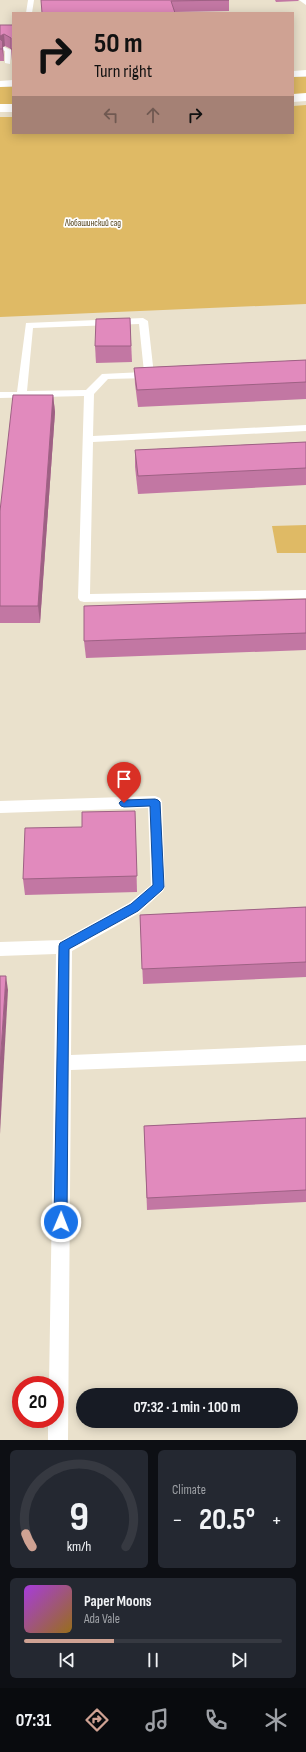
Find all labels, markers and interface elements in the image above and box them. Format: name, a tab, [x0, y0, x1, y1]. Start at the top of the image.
text: 50 m	[94, 27, 143, 60]
icon: right	[28, 28, 80, 80]
text: Turn right	[94, 61, 152, 82]
icon: left	[100, 104, 122, 126]
icon: ahead	[142, 104, 164, 126]
icon: right	[184, 104, 206, 126]
park label: Любашинский сад	[64, 218, 121, 229]
pin	[107, 762, 141, 803]
icon: arrive	[113, 768, 135, 790]
position arrow	[40, 1201, 82, 1243]
speed limit sign: 20	[12, 1376, 64, 1428]
text: 07:32 · 1 min · 100 m	[133, 1398, 241, 1417]
text: Climate	[172, 1482, 206, 1498]
text: 9	[69, 1493, 89, 1542]
text: 20.5°	[199, 1502, 255, 1538]
text: −	[172, 1507, 183, 1534]
text: +	[271, 1507, 282, 1534]
text: km/h	[67, 1538, 91, 1555]
text: Paper Moons	[84, 1592, 152, 1611]
text: Ada Vale	[84, 1611, 120, 1627]
icon: previous	[56, 1649, 78, 1671]
icon: pause	[142, 1649, 164, 1671]
icon: next	[228, 1649, 250, 1671]
icon: directions	[83, 1706, 111, 1734]
icon: music	[143, 1706, 171, 1734]
icon: phone	[202, 1706, 230, 1734]
icon: climate	[262, 1706, 290, 1734]
text: 07:31	[16, 1710, 51, 1731]

